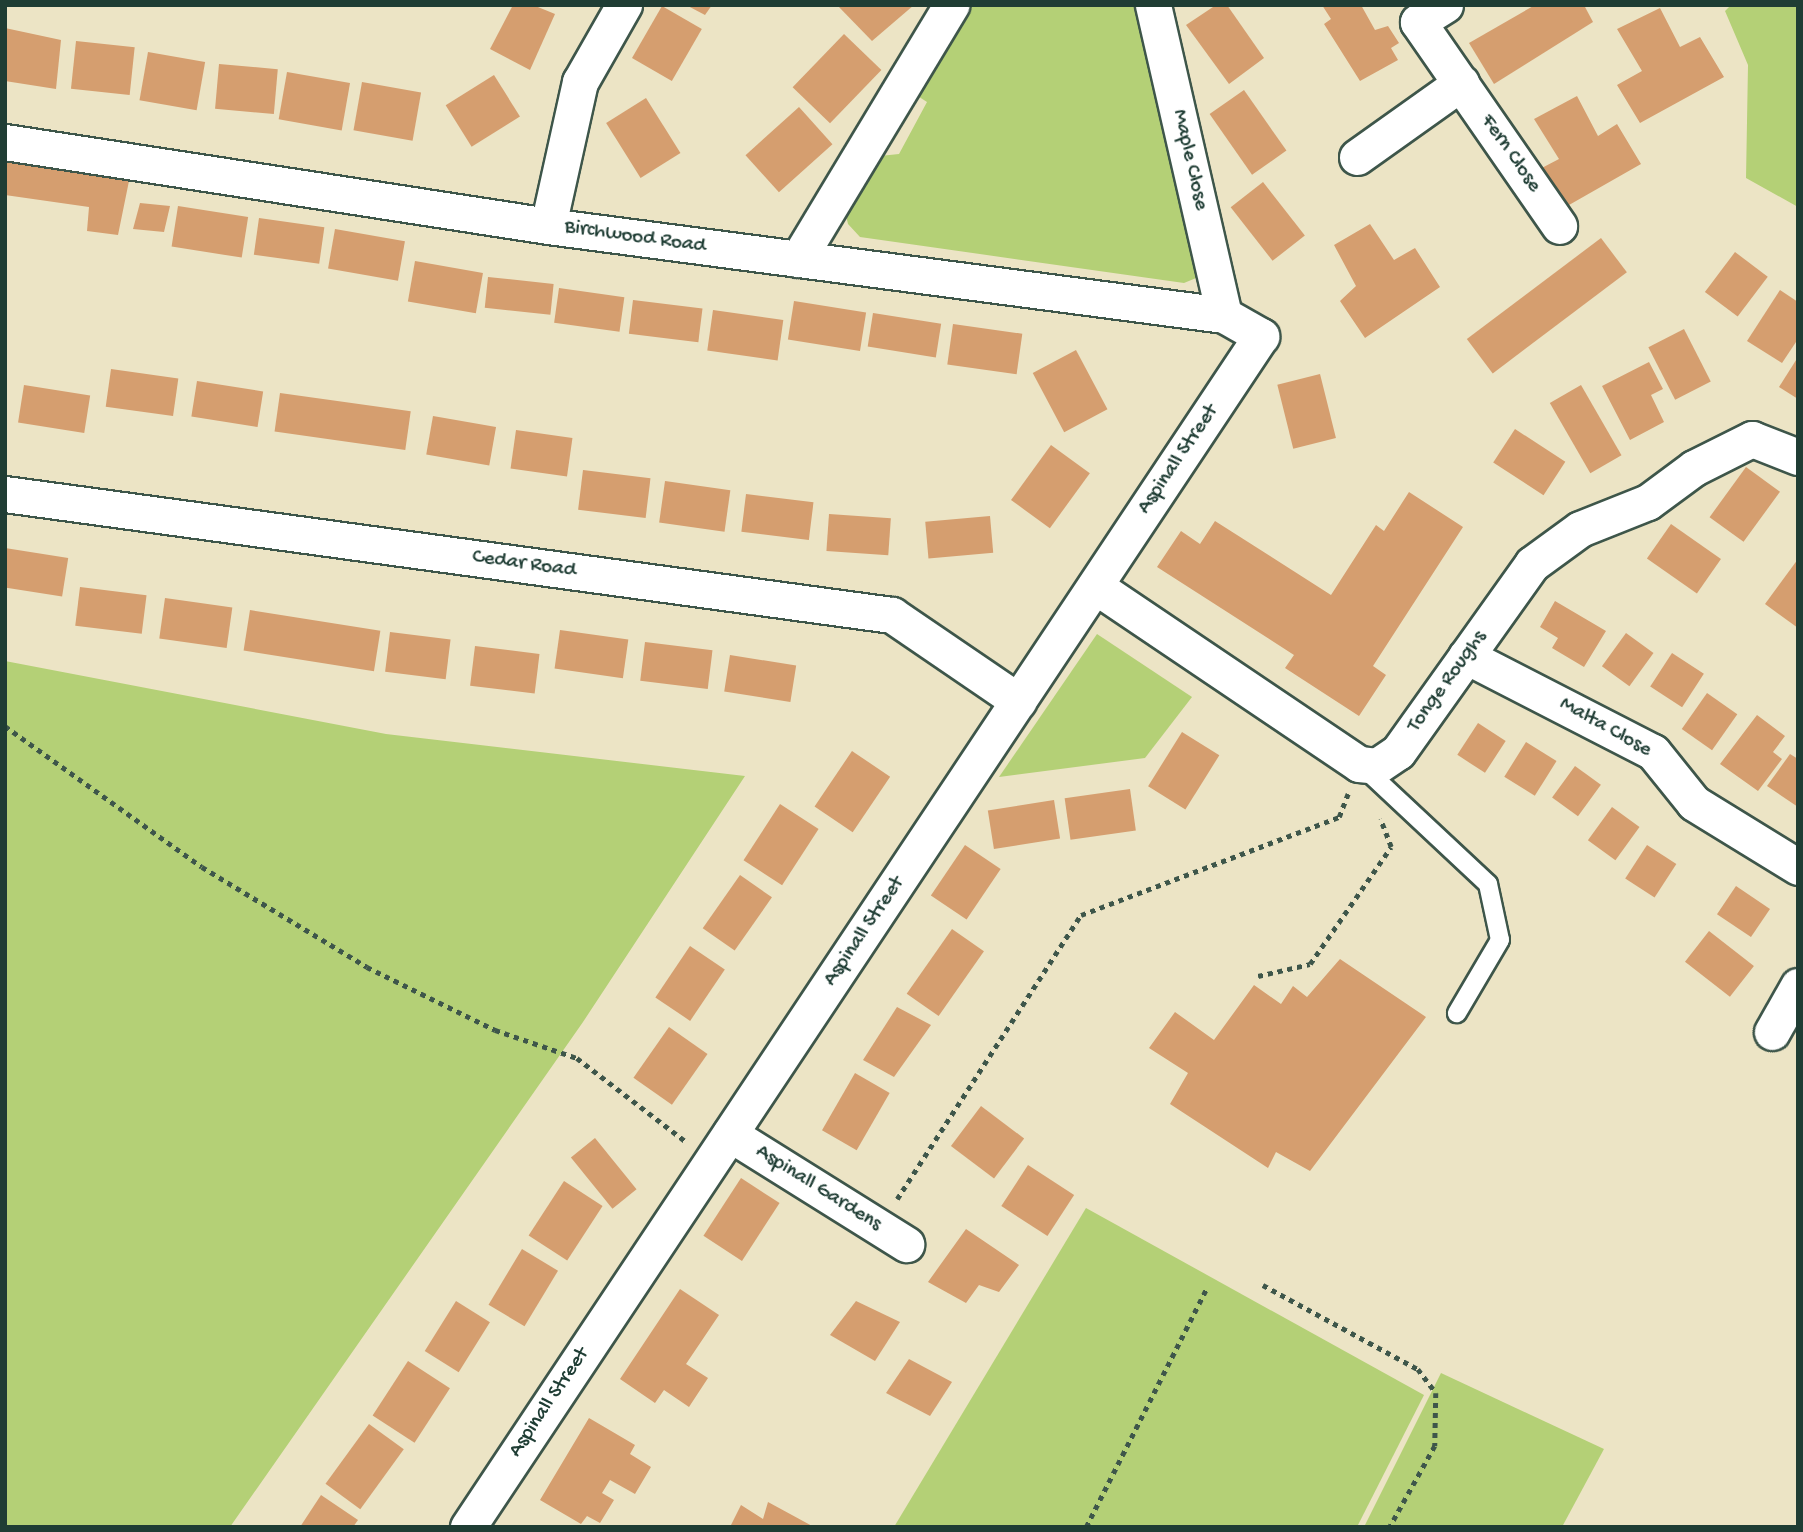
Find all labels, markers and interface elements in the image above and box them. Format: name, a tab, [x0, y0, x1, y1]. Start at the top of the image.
street label: Maple Close	[1165, 107, 1213, 213]
street label: Fern Close	[1474, 110, 1546, 198]
street label: Birchwood Road	[563, 216, 707, 260]
street label: Aspinall Street	[1133, 400, 1225, 520]
street label: Cedar Road	[471, 545, 577, 585]
street label: Tonge Roughs	[1403, 626, 1493, 738]
street label: Malta Close	[1554, 692, 1656, 764]
street label: Aspinall Street	[819, 872, 911, 992]
street label: Aspinall Gardens	[750, 1140, 886, 1238]
street label: Aspinall Street	[504, 1343, 596, 1463]

